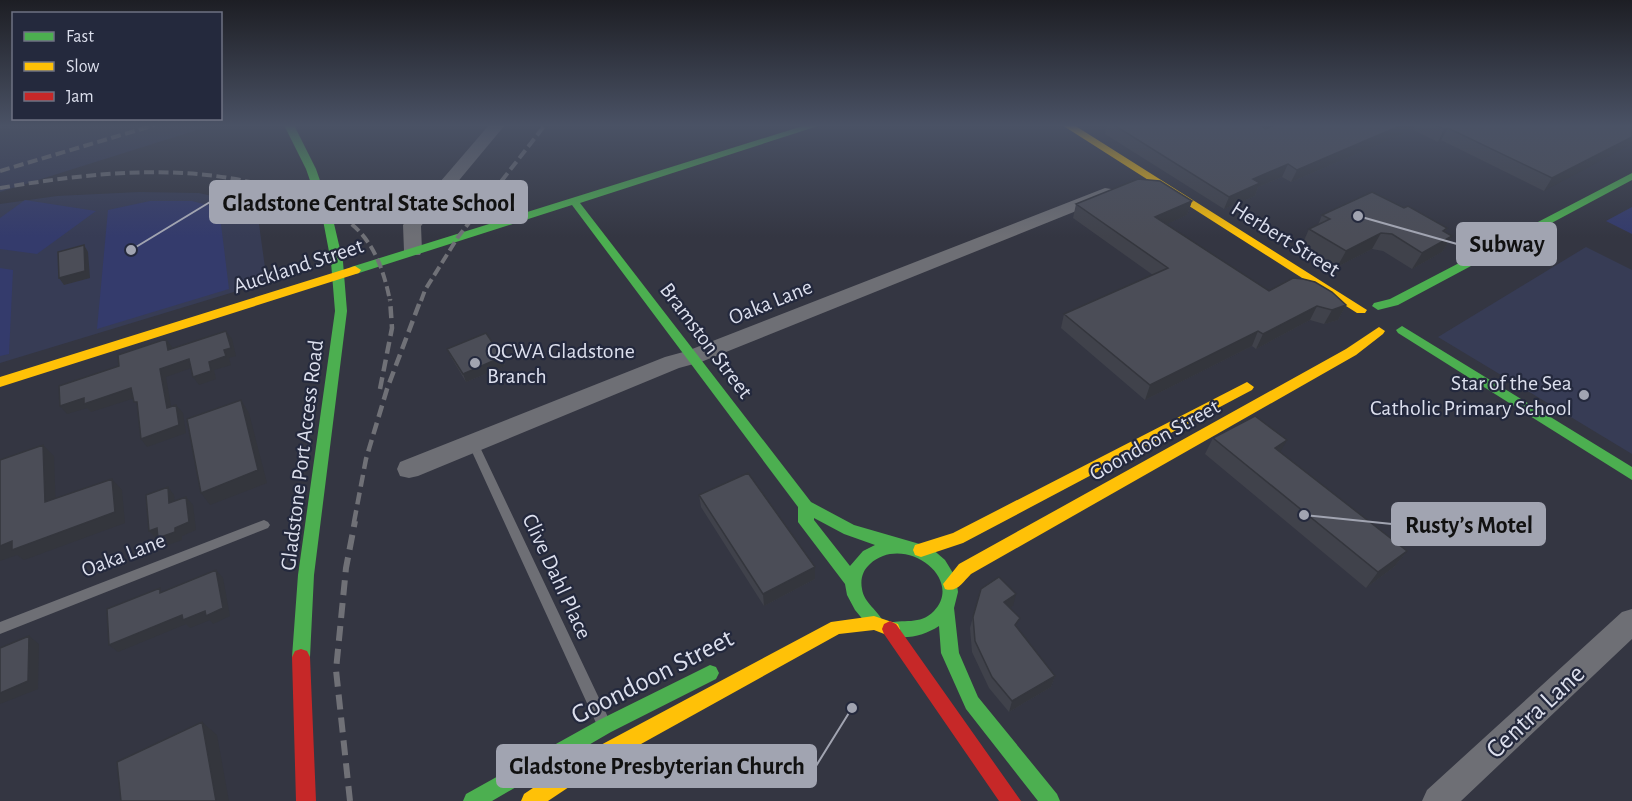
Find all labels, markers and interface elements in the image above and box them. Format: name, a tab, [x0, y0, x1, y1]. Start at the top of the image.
legend	[12, 12, 222, 120]
text: Fast	[66, 28, 94, 46]
text: Slow	[66, 58, 99, 76]
text: Jam	[66, 88, 94, 106]
callout: Gladstone Central State School	[210, 181, 527, 223]
text: Gladstone Central State School	[223, 192, 515, 216]
street label: Herbert Street	[1228, 197, 1343, 281]
callout: Subway	[1457, 223, 1556, 265]
text: Subway	[1469, 233, 1545, 257]
street label: Auckland Street	[230, 235, 366, 297]
street label: Oaka Lane	[725, 275, 815, 329]
street label: Bramston Street	[656, 279, 757, 402]
street label: Gladstone Port Access Road	[277, 338, 327, 572]
place label: QCWA Gladstone Branch	[487, 340, 635, 387]
marker: QCWA Gladstone Branch	[468, 356, 482, 370]
place label: Star of the Sea Catholic Primary School	[1370, 372, 1572, 419]
marker: Star of the Sea Catholic Primary School	[1577, 388, 1591, 402]
street label: Goondoon Street	[1086, 395, 1223, 485]
callout: Rusty’s Motel	[1392, 503, 1545, 545]
street label: Clive Dahl Place	[518, 510, 596, 642]
text: Rusty’s Motel	[1405, 514, 1533, 538]
street label: Oaka Lane	[78, 529, 168, 581]
street label: Goondoon Street	[567, 624, 738, 729]
street label: Centra Lane	[1481, 659, 1590, 763]
callout: Gladstone Presbyterian Church	[497, 745, 816, 787]
text: Gladstone Presbyterian Church	[509, 755, 805, 779]

